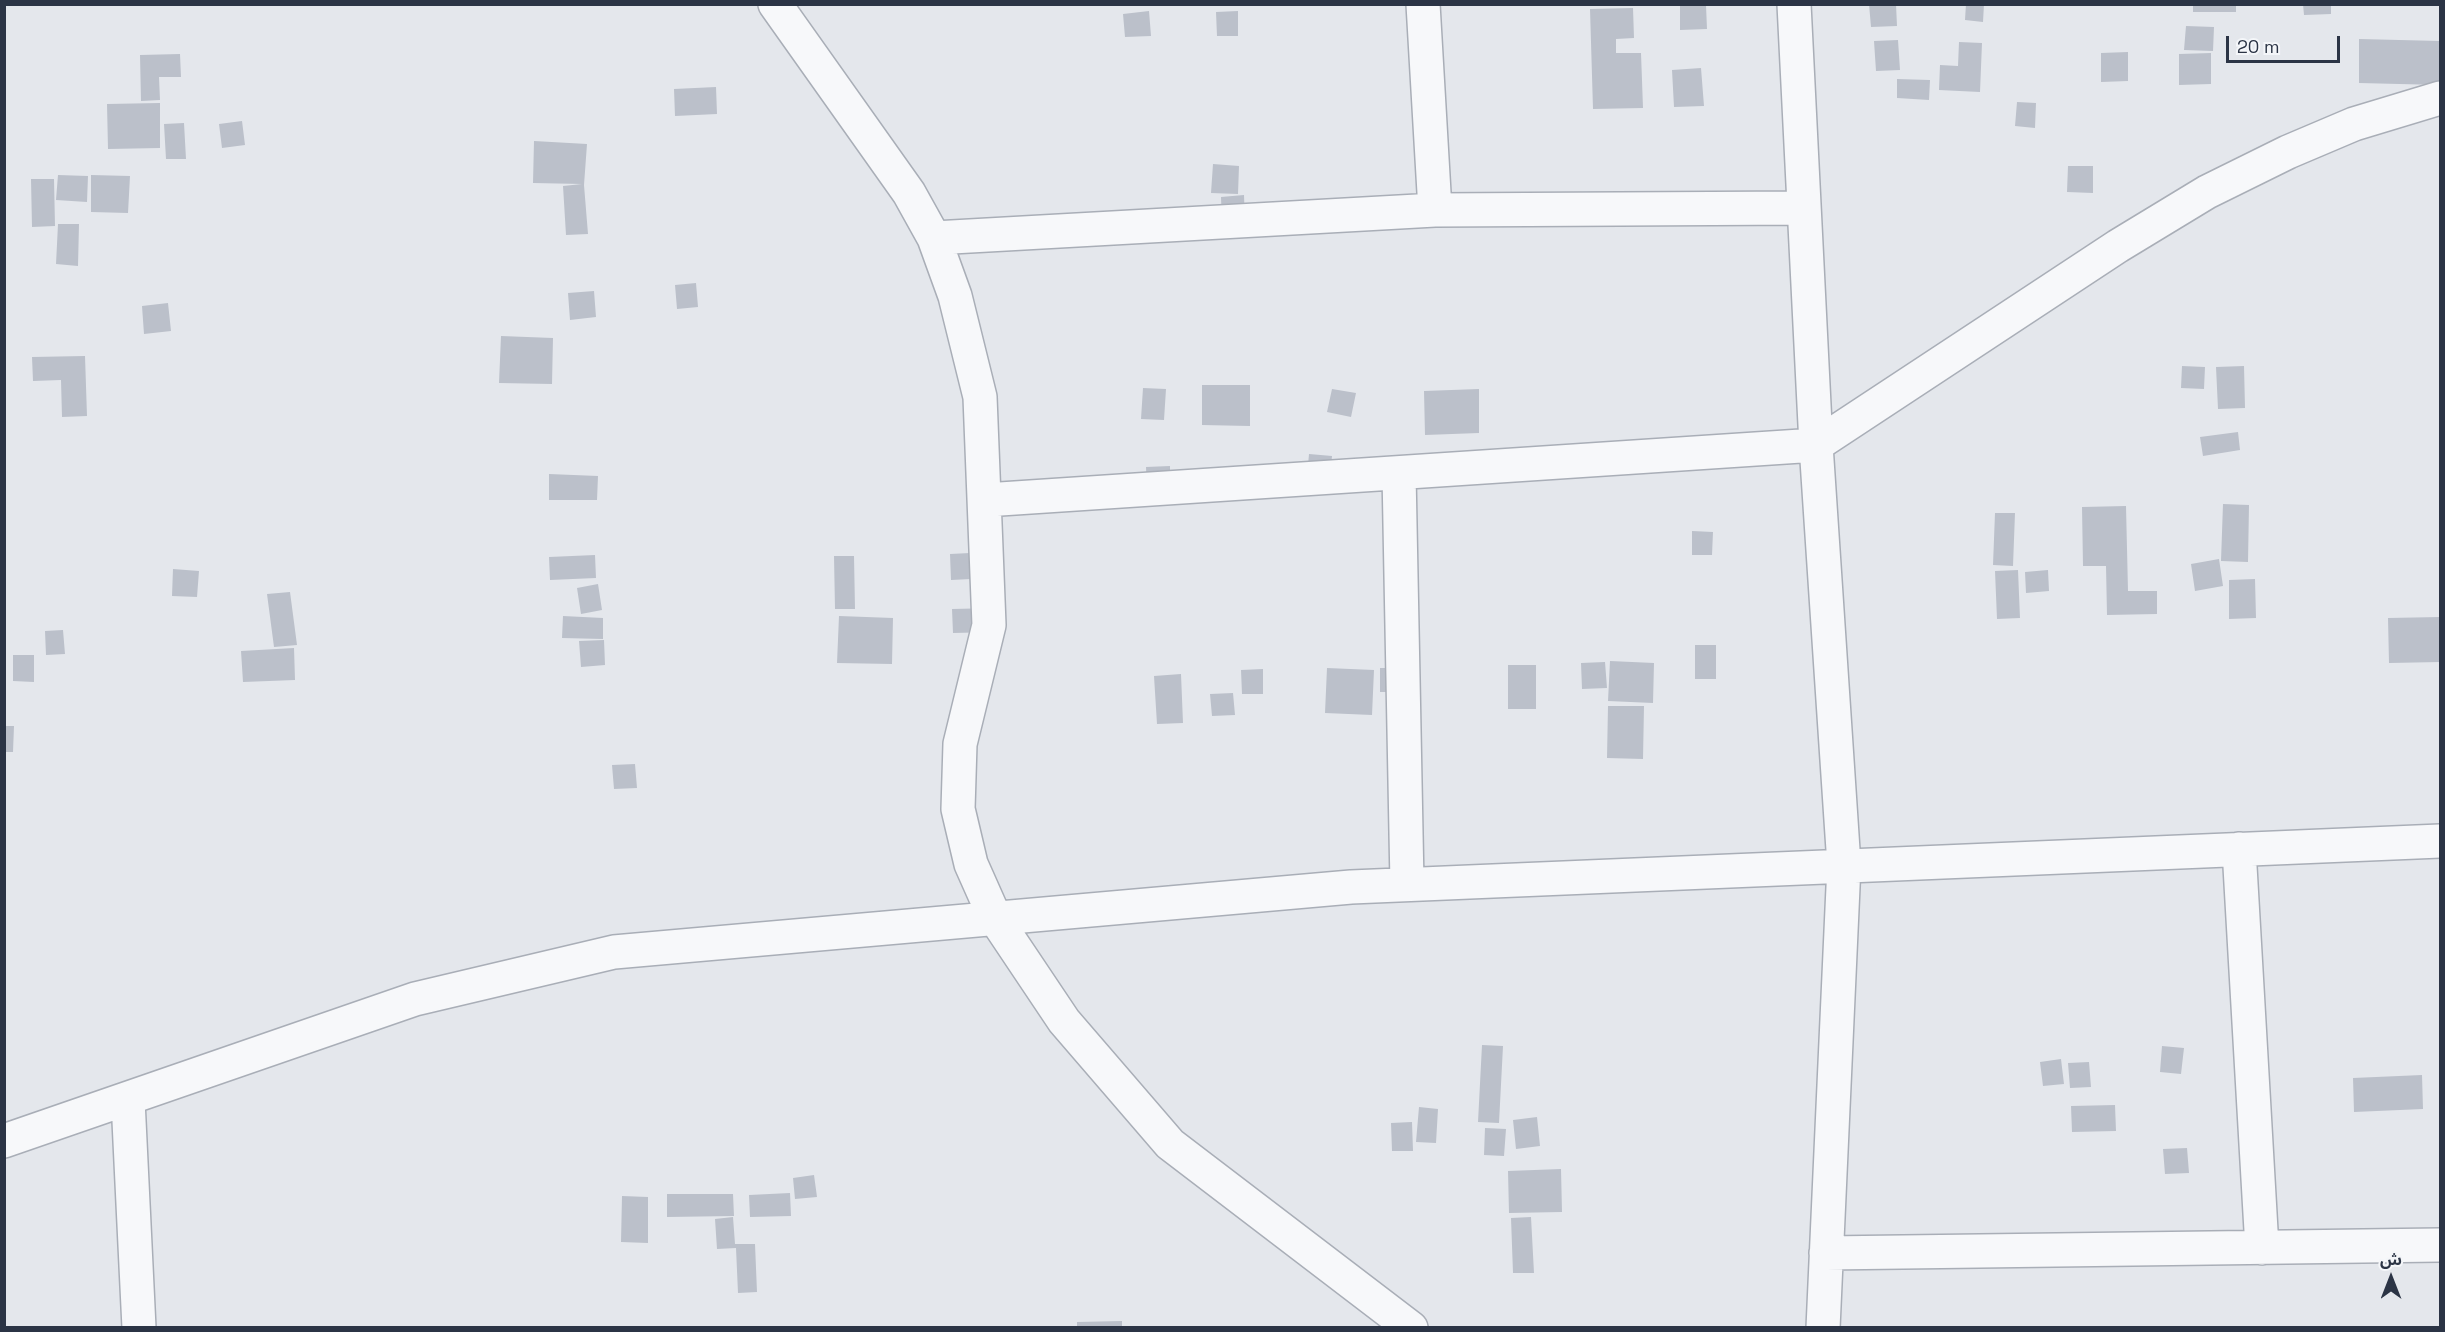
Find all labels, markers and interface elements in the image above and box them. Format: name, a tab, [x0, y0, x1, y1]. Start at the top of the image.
scale bar	[2229, 24, 2343, 62]
text: 20 m	[2237, 35, 2280, 58]
north arrow	[2361, 1248, 2421, 1308]
text: ش	[2380, 1249, 2402, 1270]

